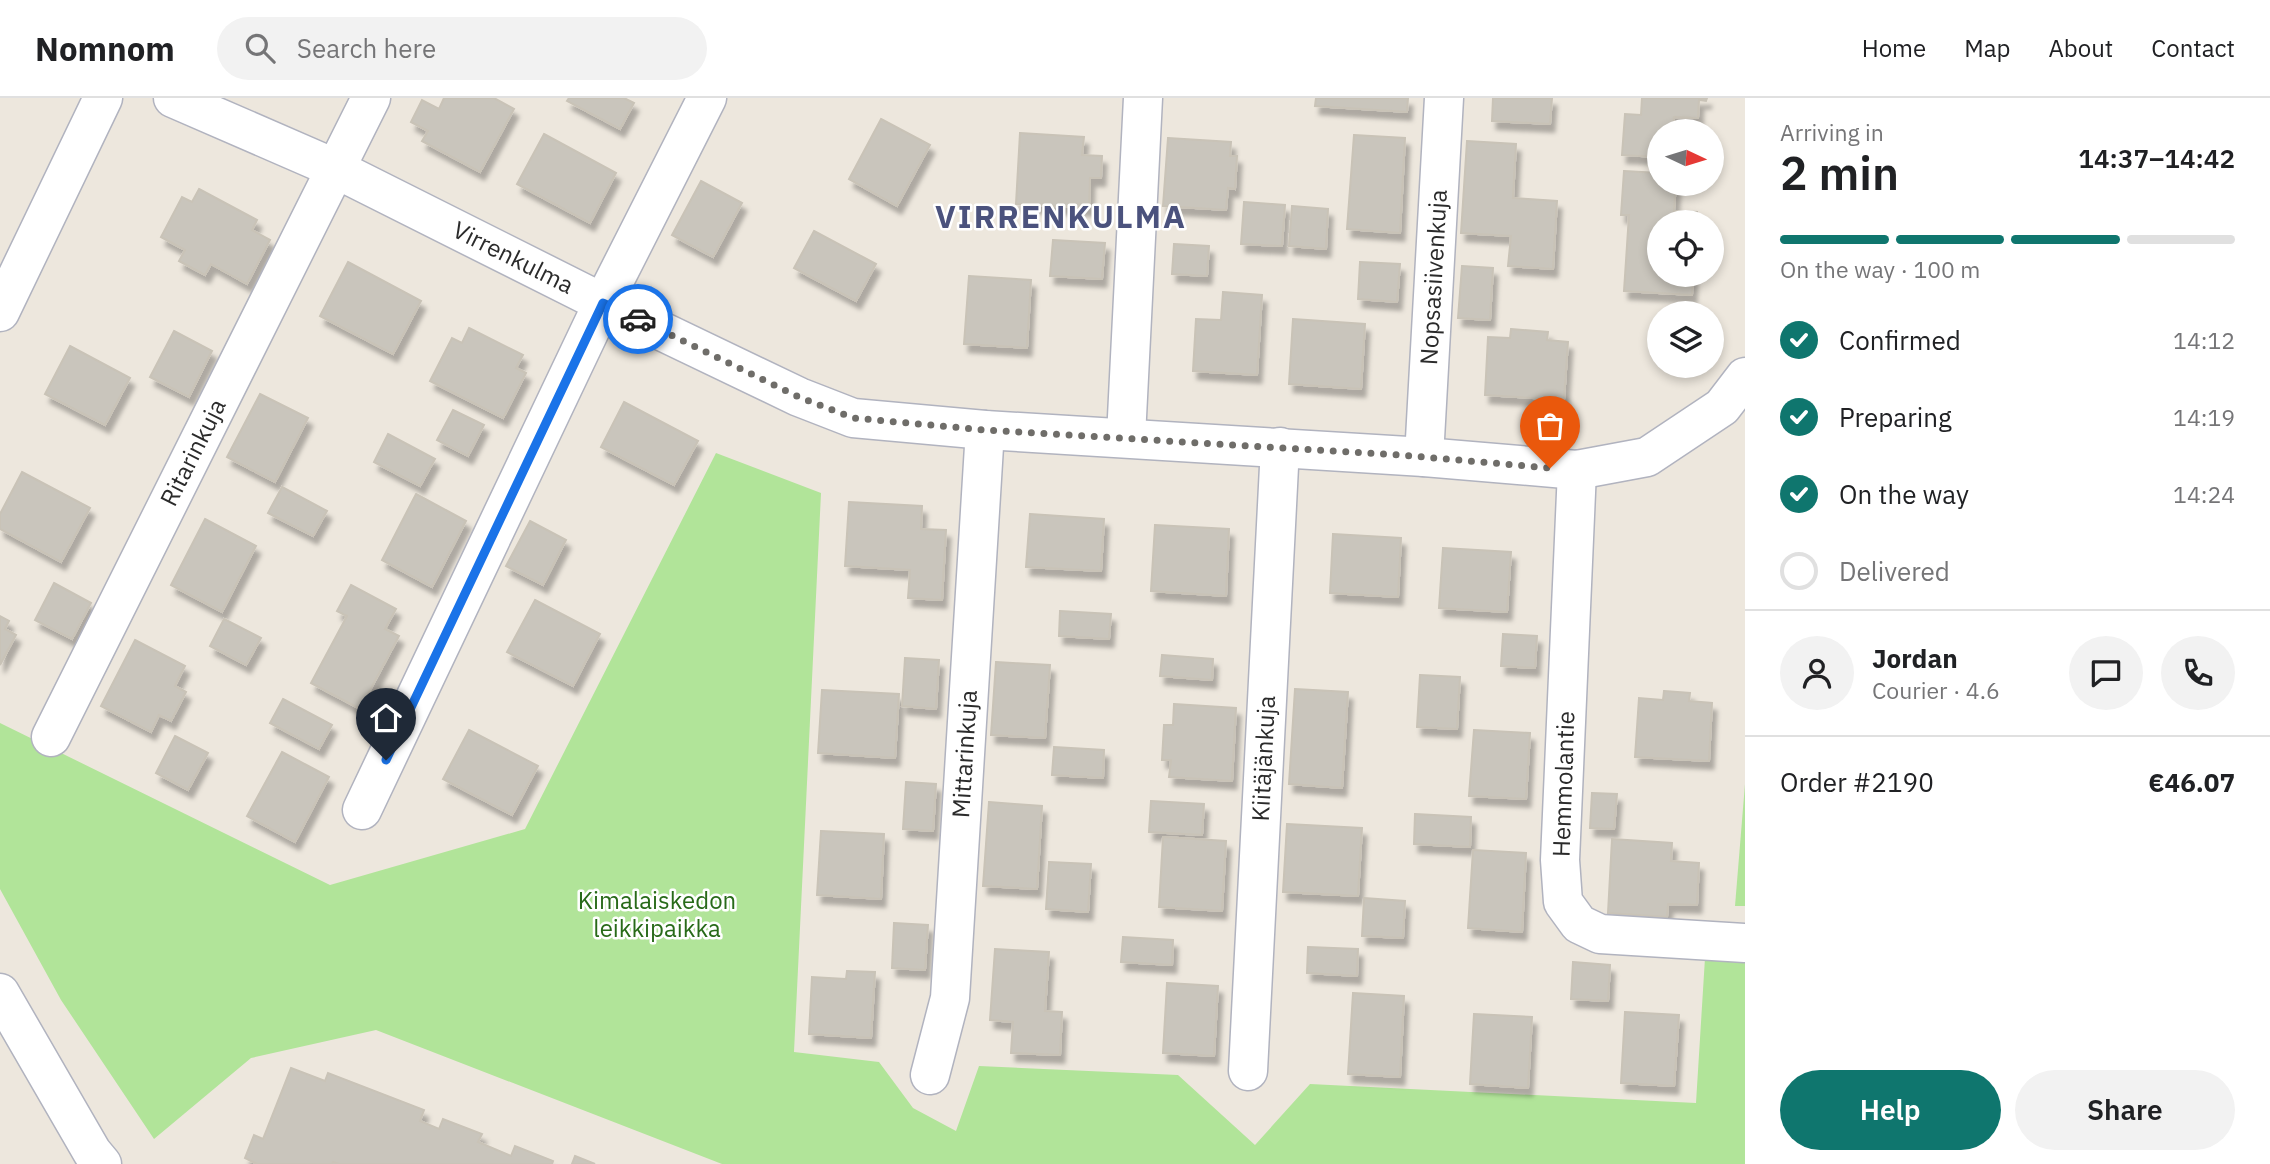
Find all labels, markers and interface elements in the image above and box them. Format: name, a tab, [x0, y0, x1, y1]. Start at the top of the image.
search box	[217, 17, 707, 80]
text: Nomnom	[35, 27, 175, 70]
icon: search	[241, 29, 279, 67]
text: Search here	[297, 31, 436, 65]
text: Home	[1862, 32, 1926, 64]
text: Map	[1964, 32, 2010, 64]
text: About	[2048, 32, 2113, 64]
text: Contact	[2151, 32, 2235, 64]
text: Arriving in	[1780, 117, 1884, 147]
north arrow	[1647, 119, 1724, 196]
map controls	[1647, 119, 1724, 378]
text: 14:37–14:42	[2078, 141, 2235, 175]
text: 2 min	[1780, 143, 1899, 203]
street label: Nopsasiivenkuja	[1412, 188, 1454, 366]
district label: VIRRENKULMA	[935, 195, 1187, 237]
button: locate	[1647, 210, 1724, 287]
street label: Virrenkulma	[448, 213, 580, 301]
text: On the way · 100 m	[1780, 254, 1980, 284]
courier	[603, 284, 673, 354]
icon: car	[619, 300, 657, 338]
button: layers	[1647, 301, 1724, 378]
icon: check	[1780, 321, 1818, 359]
text: Confirmed	[1839, 323, 1961, 357]
text: 14:12	[2173, 325, 2235, 355]
street label: Ritarinkuja	[152, 393, 233, 511]
pin	[1520, 396, 1580, 468]
icon: check	[1780, 398, 1818, 436]
text: Preparing	[1839, 400, 1952, 434]
text: 14:19	[2173, 402, 2235, 432]
icon: bag	[1531, 407, 1569, 445]
icon: check	[1780, 475, 1818, 513]
text: On the way	[1839, 477, 1969, 511]
text: 14:24	[2173, 479, 2235, 509]
text: Delivered	[1839, 554, 1950, 588]
button: person	[1780, 636, 1854, 710]
button: chat	[2069, 636, 2143, 710]
button: phone	[2161, 636, 2235, 710]
text: Jordan	[1872, 641, 1958, 675]
text: Courier · 4.6	[1872, 675, 2000, 705]
pin	[356, 688, 416, 760]
street label: Mittarinkuja	[944, 689, 984, 819]
street label: Kiitäjänkuja	[1244, 695, 1282, 822]
icon: home	[367, 699, 405, 737]
street label: Hemmolantie	[1544, 710, 1582, 858]
text: Order #2190	[1780, 765, 1934, 799]
text: €46.07	[2148, 765, 2235, 799]
park label: Kimalaiskedon leikkipaikka	[578, 884, 736, 944]
button: Help	[1780, 1070, 2001, 1150]
button: Share	[2015, 1070, 2235, 1150]

